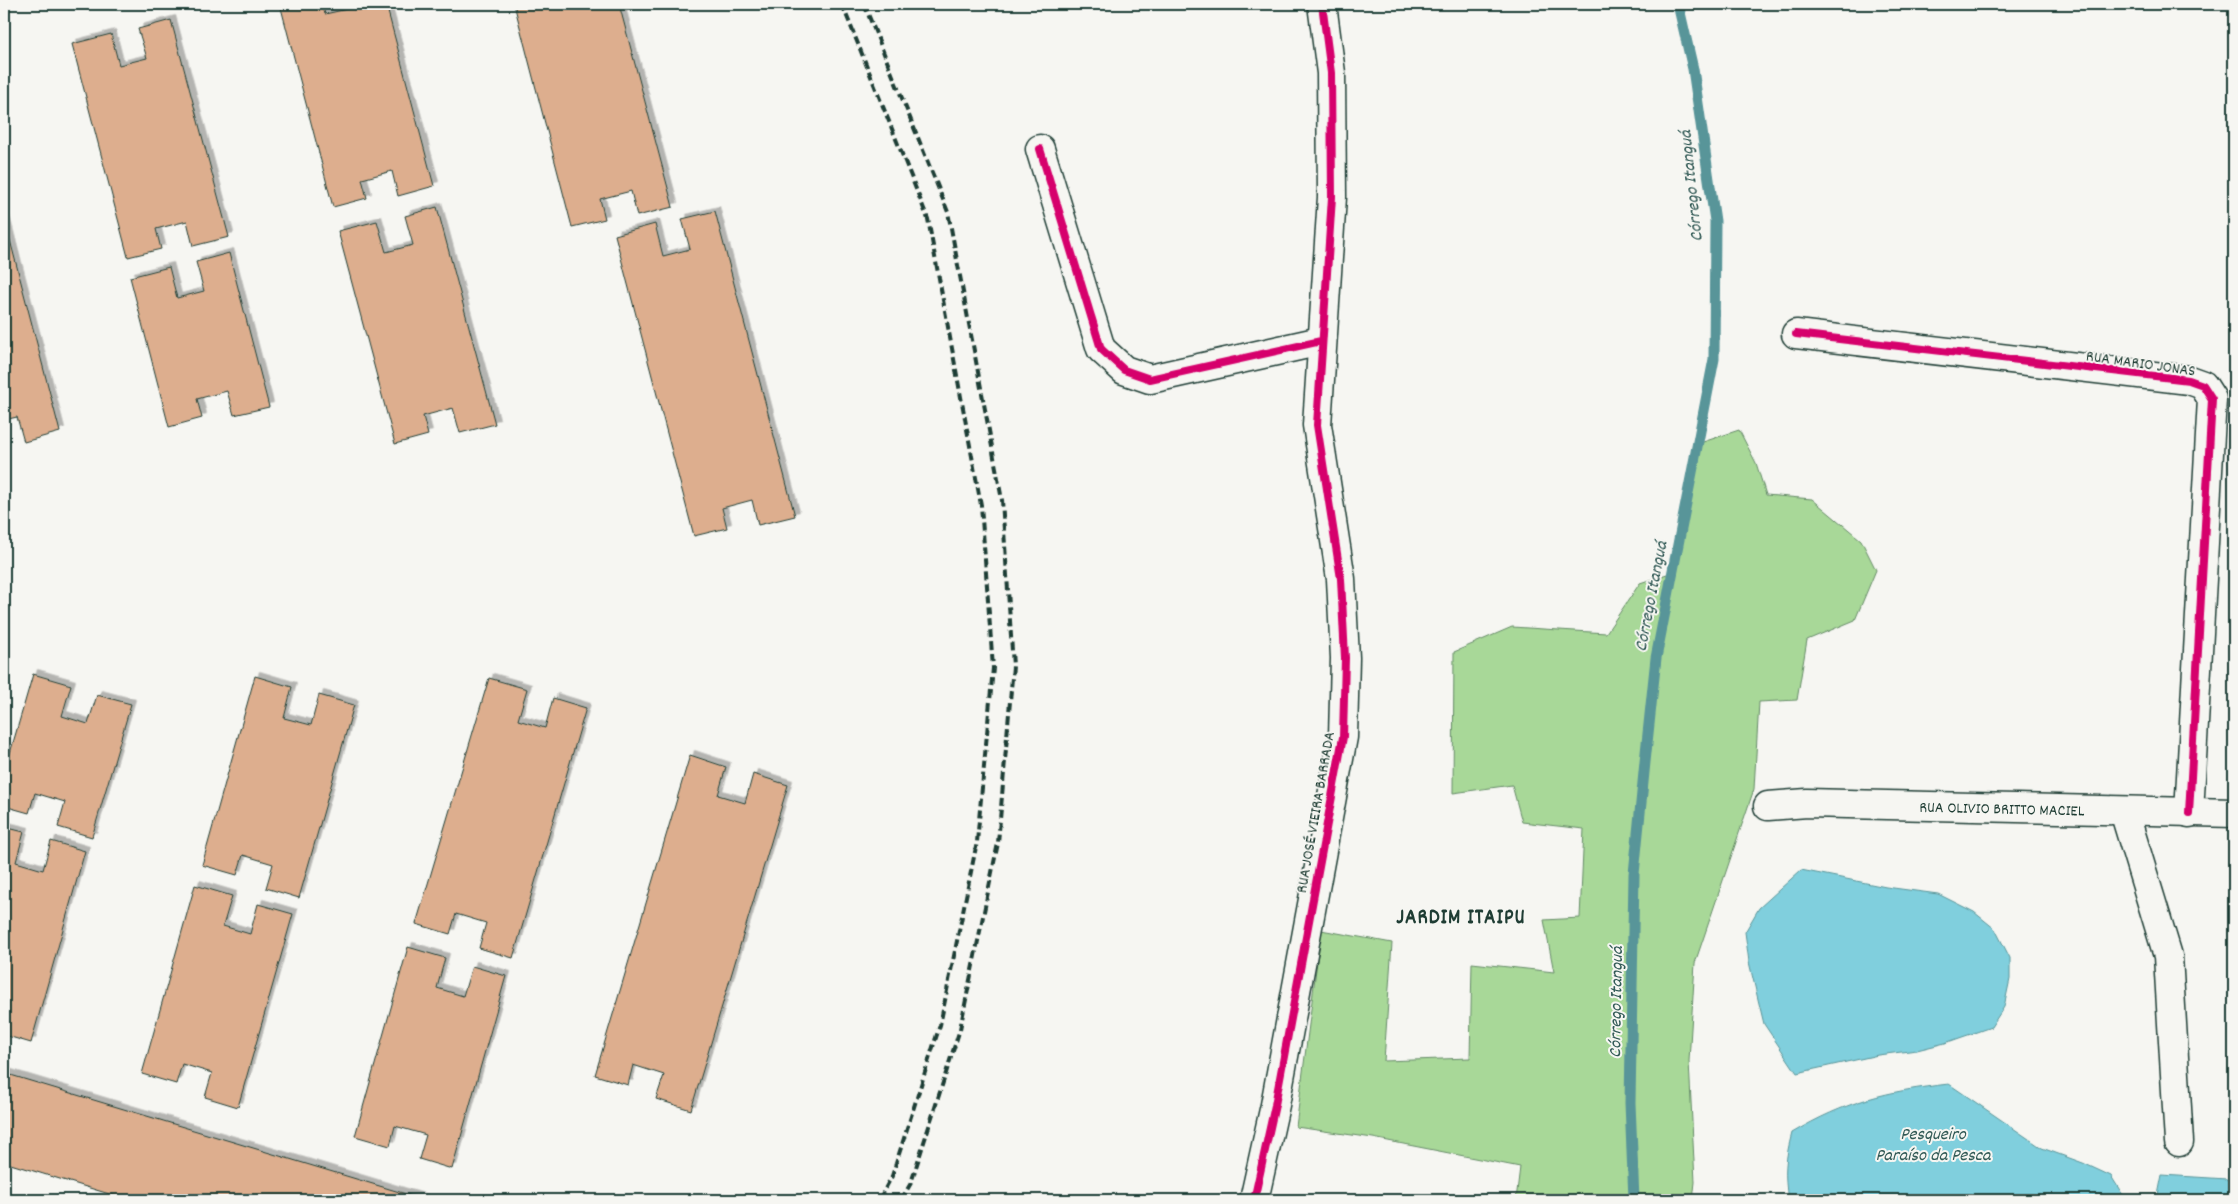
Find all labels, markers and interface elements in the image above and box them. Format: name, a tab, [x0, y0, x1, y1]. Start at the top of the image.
water label: Córrego Itanguá	[1674, 127, 1711, 243]
street label: RUA MARIO JONAS	[2084, 345, 2197, 384]
water label: Córrego Itanguá	[1630, 537, 1676, 654]
street label: RUA JOSÉ VIEIRA BARRADA	[1291, 730, 1342, 895]
street label: RUA OLIVIO BRITTO MACIEL	[1919, 797, 2085, 824]
district label: JARDIM ITAIPU	[1396, 904, 1526, 934]
water label: Córrego Itanguá	[1604, 944, 1631, 1058]
water label: Pesqueiro Paraíso da Pesca	[1875, 1123, 1992, 1169]

